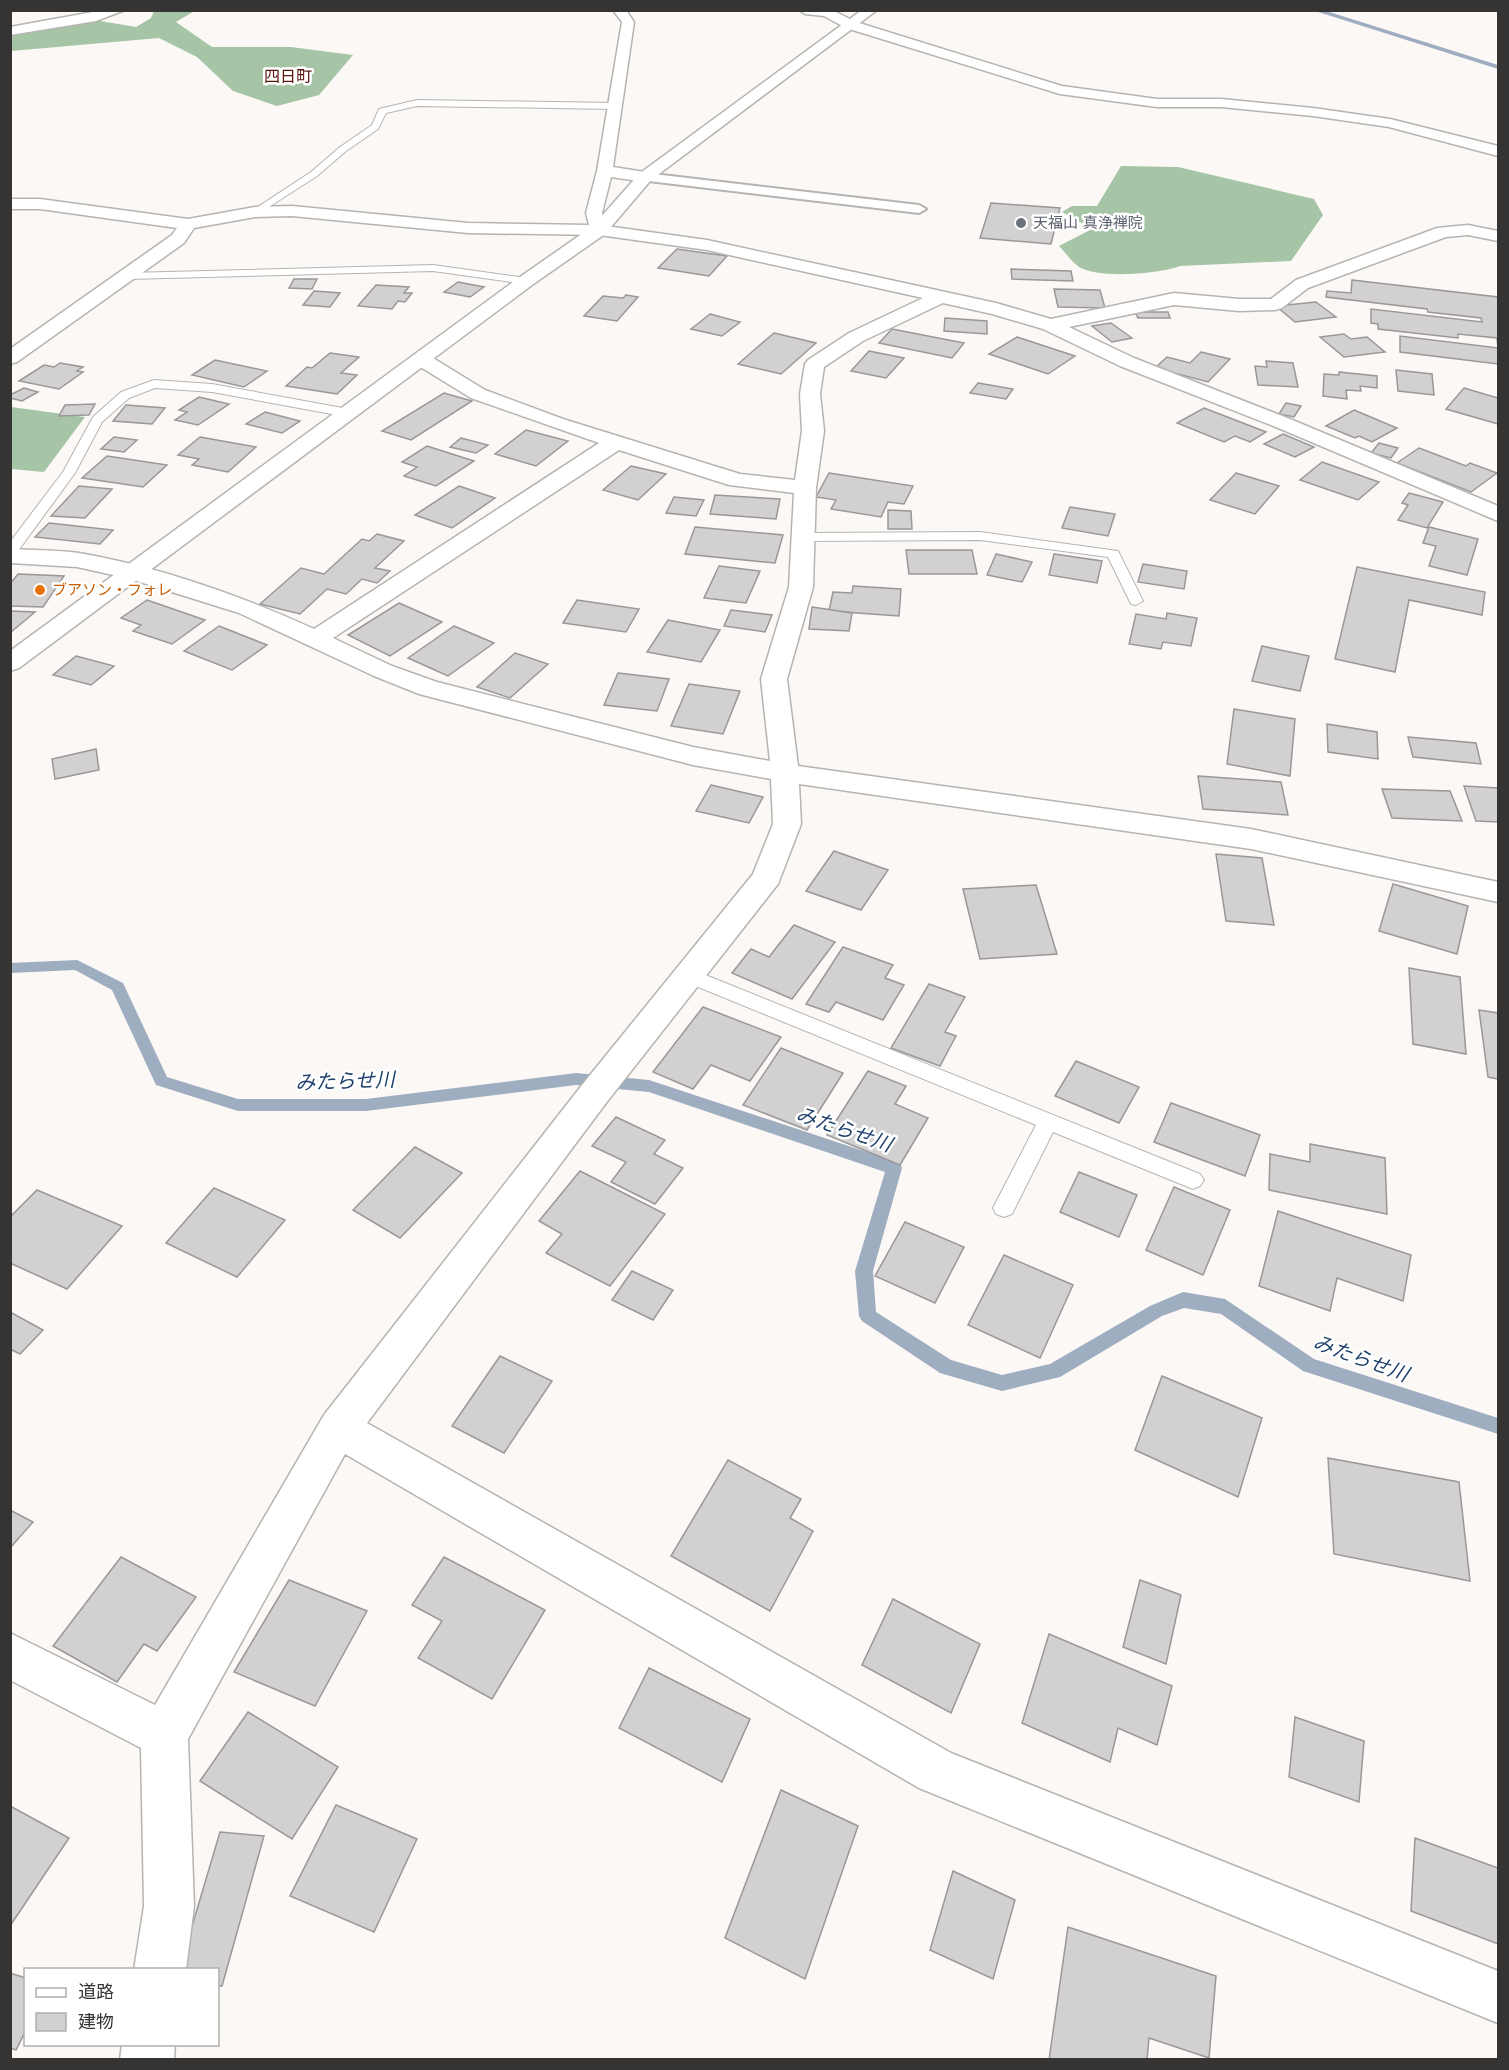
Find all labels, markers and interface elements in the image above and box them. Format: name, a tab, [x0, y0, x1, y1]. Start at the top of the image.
district label: 四日町	[264, 67, 312, 86]
place label: 天福山 真浄禅院	[1033, 214, 1143, 232]
marker: 天福山 真浄禅院	[1014, 216, 1028, 230]
place label: ブアソン・フォレ	[52, 581, 172, 599]
marker: ブアソン・フォレ	[33, 583, 47, 597]
water label: みたらせ川	[295, 1067, 397, 1095]
water label: みたらせ川	[793, 1101, 897, 1157]
water label: みたらせ川	[1310, 1330, 1414, 1387]
legend	[24, 1968, 219, 2046]
text: 道路	[78, 1981, 114, 2002]
text: 建物	[78, 2011, 114, 2032]

